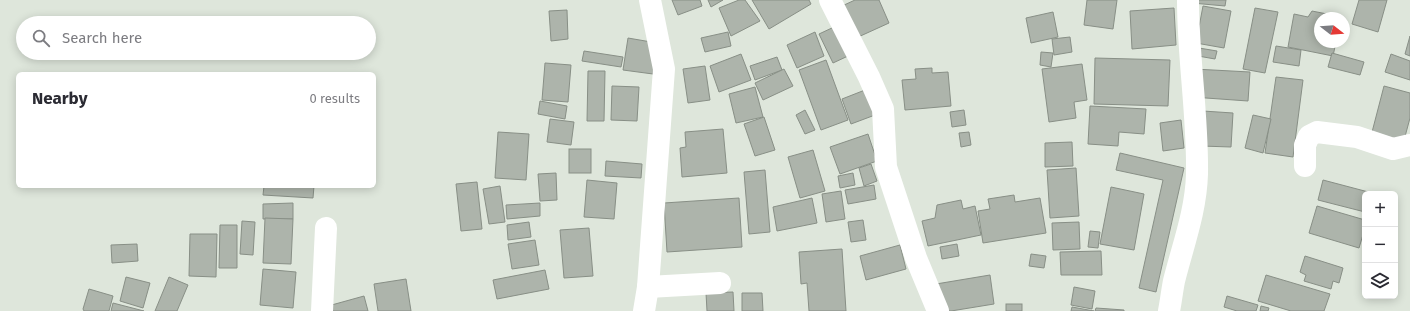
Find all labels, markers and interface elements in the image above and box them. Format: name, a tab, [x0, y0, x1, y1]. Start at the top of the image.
north arrow	[1314, 12, 1350, 48]
search box	[16, 16, 376, 60]
icon: search	[30, 27, 52, 49]
text: Search here	[62, 29, 142, 47]
text: Nearby	[32, 88, 87, 109]
text: 0 results	[309, 91, 360, 106]
map controls	[1362, 191, 1398, 299]
button: +	[1362, 191, 1398, 227]
button: −	[1362, 227, 1398, 263]
button: layers	[1362, 263, 1398, 299]

